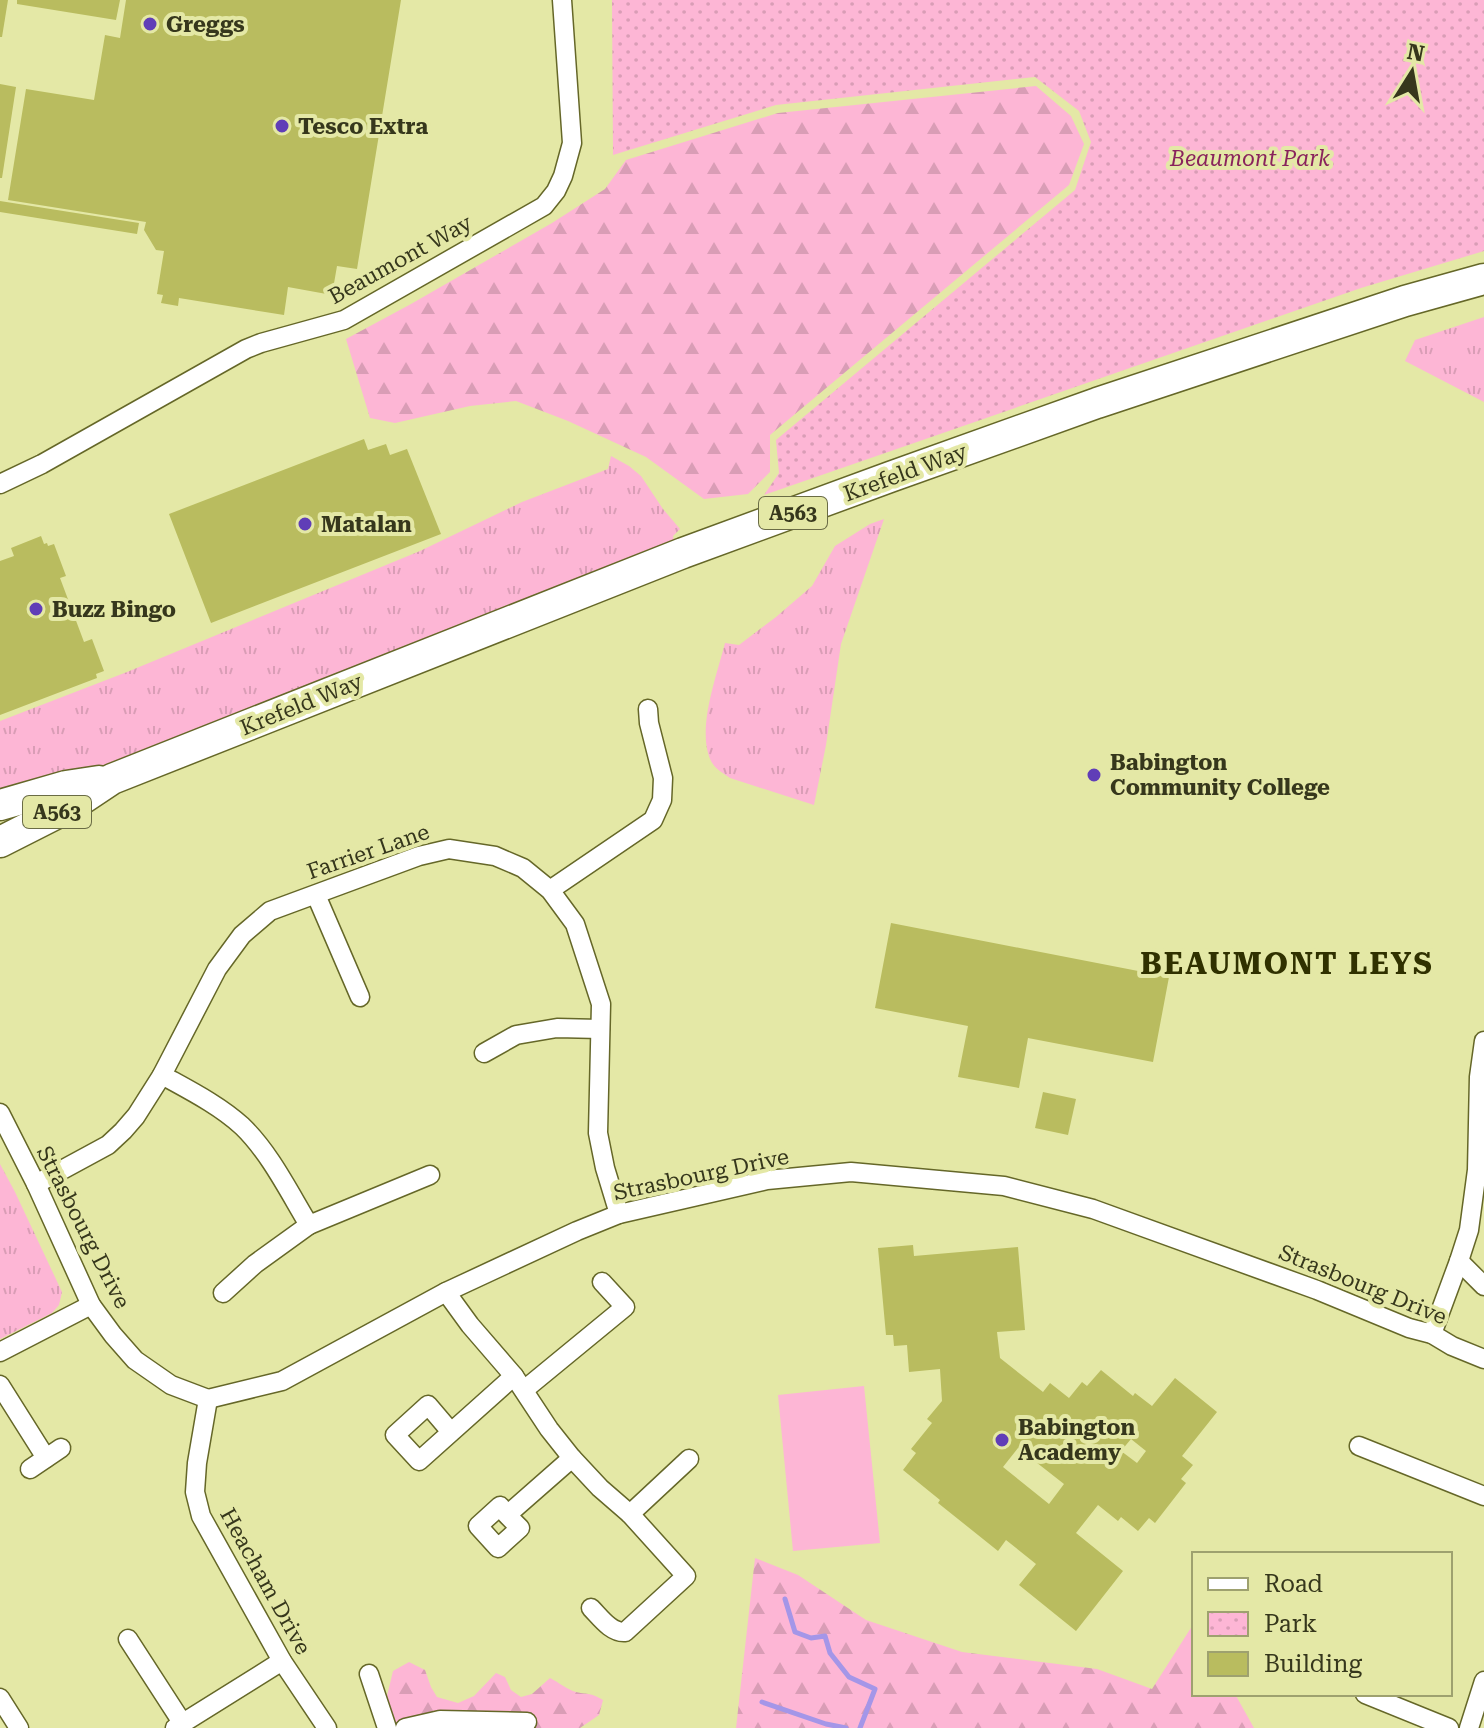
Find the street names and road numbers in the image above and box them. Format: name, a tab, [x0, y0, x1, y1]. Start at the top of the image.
street label: Beaumont Way	[324, 210, 476, 309]
street label: Krefeld Way	[840, 439, 970, 506]
road number: A563	[759, 497, 827, 529]
street label: Krefeld Way	[237, 669, 366, 740]
road number: A563	[23, 796, 91, 828]
street label: Farrier Lane	[304, 819, 433, 884]
street label: Strasbourg Drive	[32, 1142, 135, 1312]
street label: Strasbourg Drive	[611, 1144, 791, 1205]
street label: Strasbourg Drive	[1275, 1239, 1450, 1330]
street label: Heacham Drive	[215, 1504, 316, 1659]

